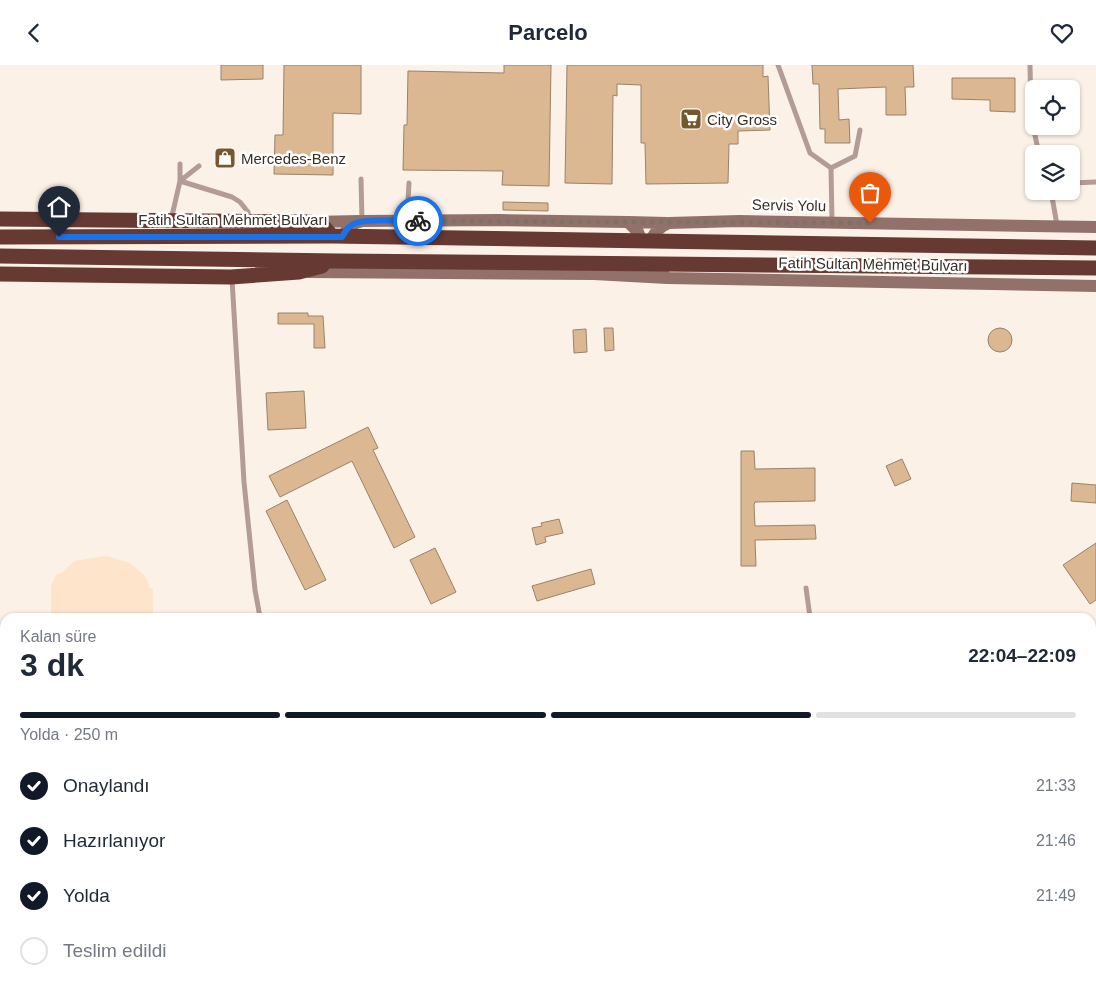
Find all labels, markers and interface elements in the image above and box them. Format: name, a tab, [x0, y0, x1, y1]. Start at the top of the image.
icon: back	[20, 19, 48, 47]
icon: heart	[1048, 19, 1076, 47]
text: Parcelo	[508, 20, 588, 45]
map controls	[1025, 80, 1080, 200]
button: locate	[1025, 80, 1080, 135]
supermarket icon: City Gross	[679, 107, 703, 131]
place label: City Gross	[707, 111, 777, 128]
button: layers	[1025, 145, 1080, 200]
shop icon: Mercedes-Benz	[213, 146, 237, 170]
place label: Mercedes-Benz	[241, 150, 346, 167]
pin	[849, 172, 891, 223]
icon: bag	[856, 179, 884, 207]
pin	[38, 186, 80, 237]
icon: home	[45, 193, 73, 221]
courier	[393, 196, 443, 246]
street label: Servis Yolu	[752, 196, 826, 214]
icon: bike	[404, 207, 432, 235]
street label: Fatih Sultan Mehmet Bulvarı	[138, 211, 328, 228]
street label: Fatih Sultan Mehmet Bulvarı	[778, 254, 968, 274]
text: Kalan süre	[20, 628, 97, 645]
text: 22:04–22:09	[968, 645, 1076, 666]
text: 3 dk	[20, 647, 84, 683]
text: Yolda · 250 m	[20, 726, 118, 743]
icon: check	[20, 772, 48, 800]
text: Onaylandı	[63, 775, 150, 796]
text: 21:33	[1036, 777, 1076, 794]
icon: check	[20, 827, 48, 855]
text: Hazırlanıyor	[63, 830, 165, 851]
text: 21:46	[1036, 832, 1076, 849]
icon: check	[20, 882, 48, 910]
text: Yolda	[63, 885, 110, 906]
text: 21:49	[1036, 887, 1076, 904]
text: Teslim edildi	[63, 940, 166, 961]

